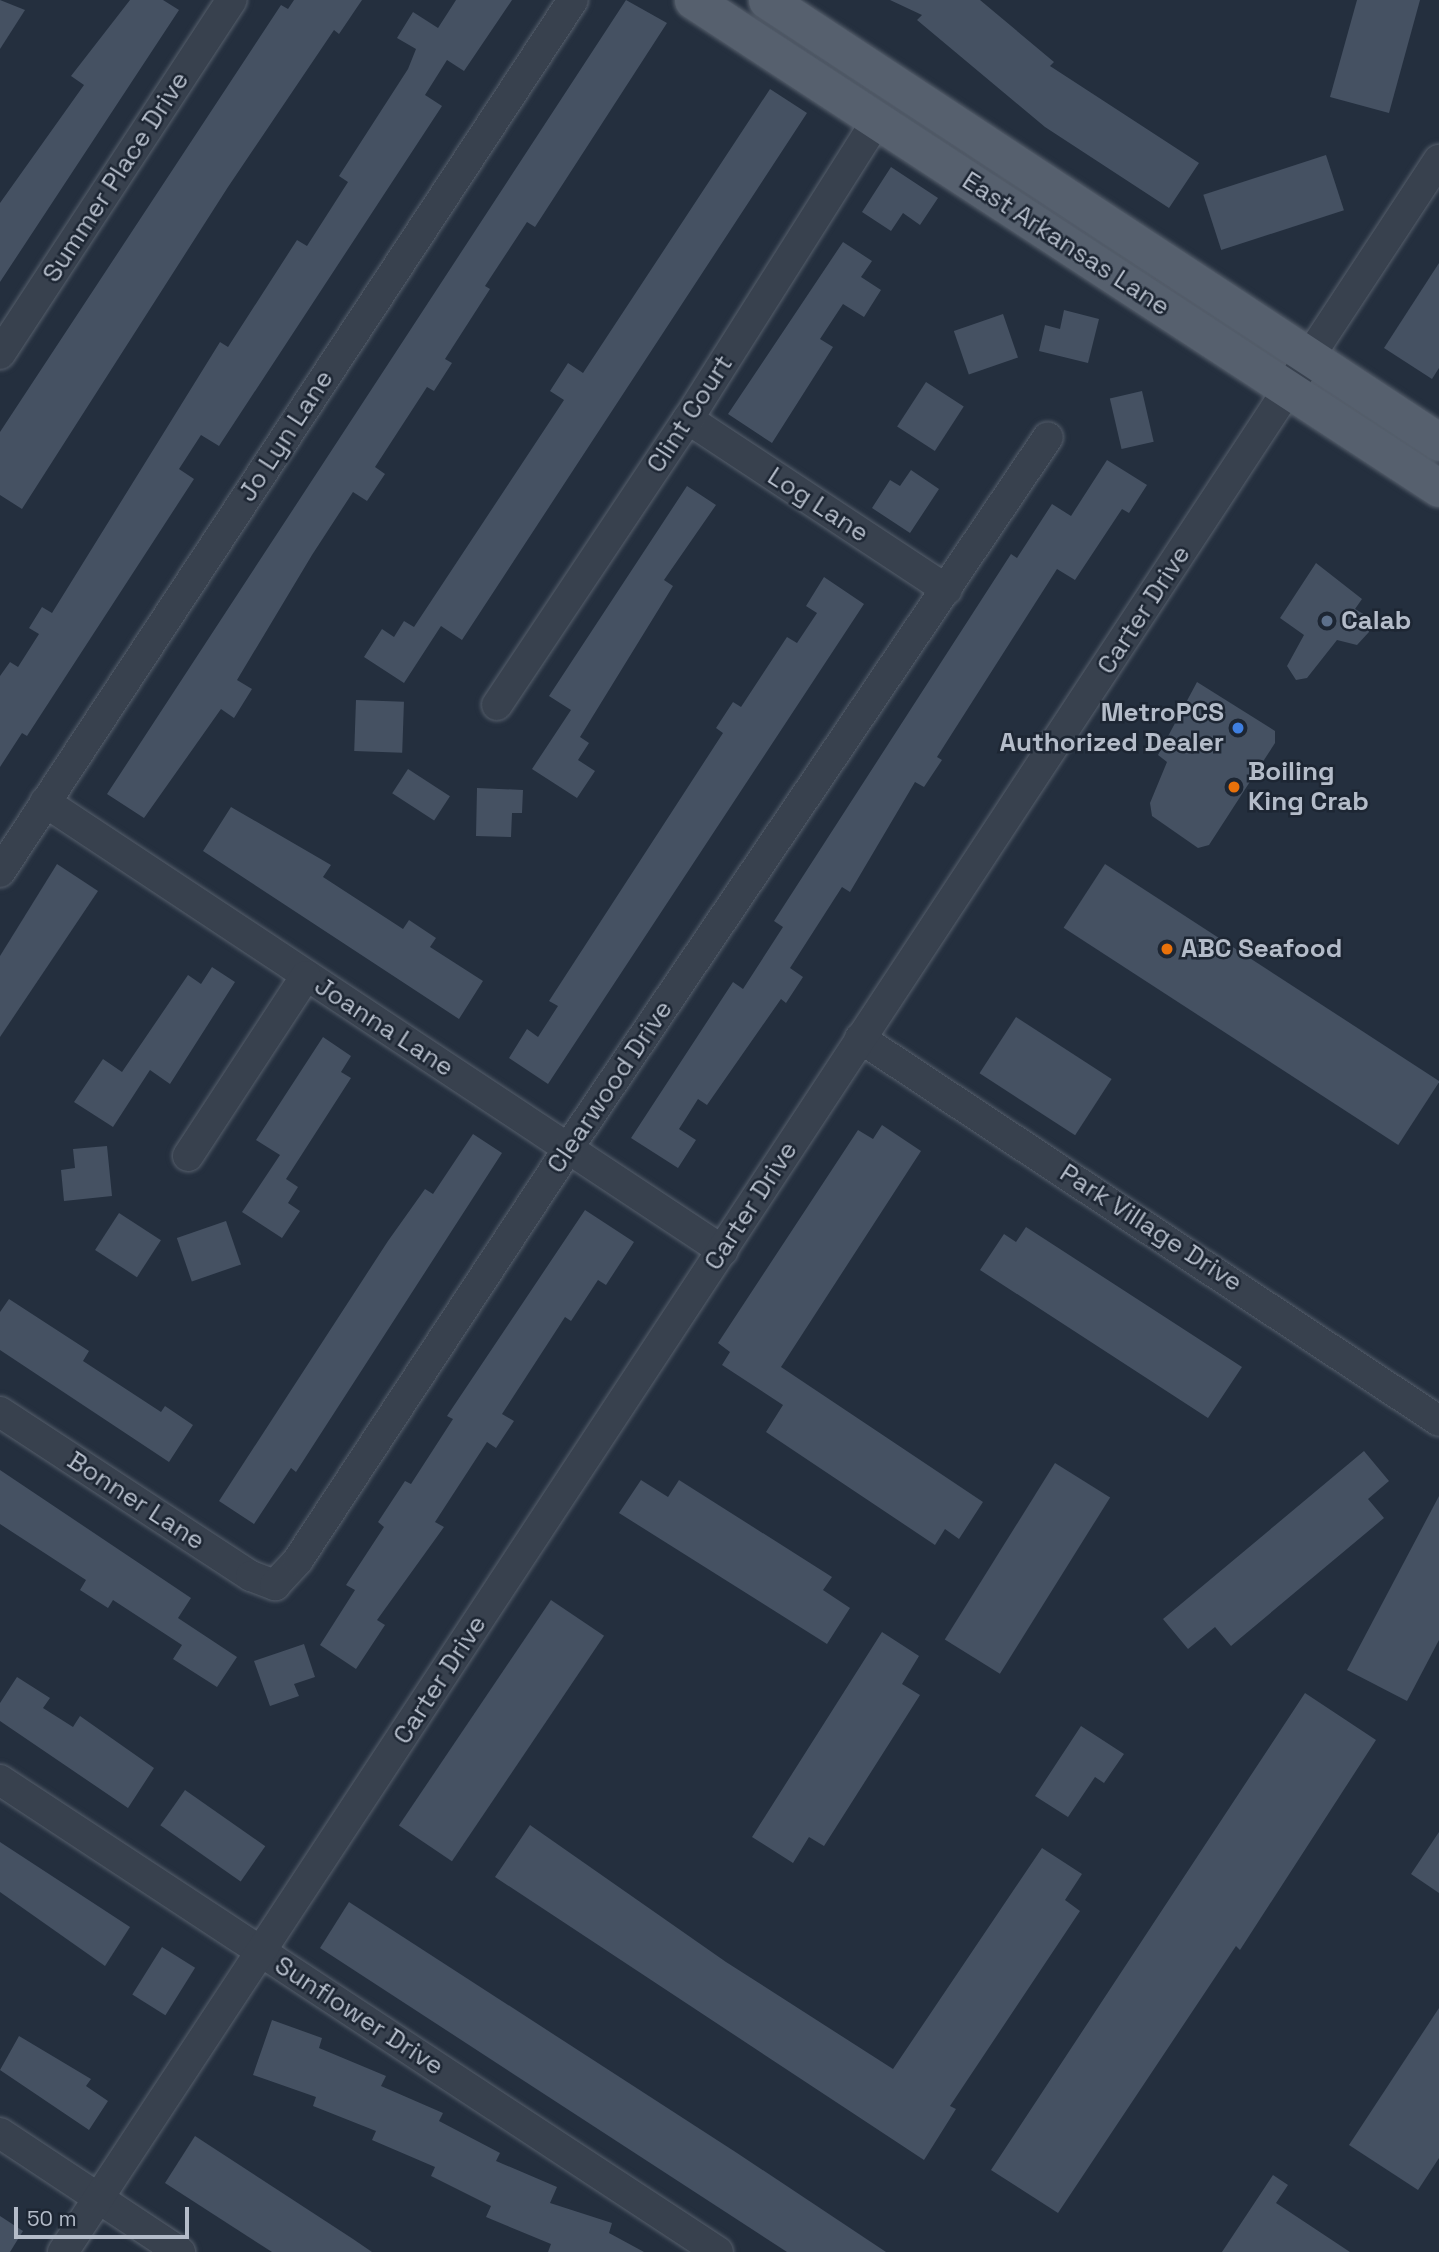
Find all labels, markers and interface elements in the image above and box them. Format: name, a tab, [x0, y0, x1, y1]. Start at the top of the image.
street label: Summer Place Drive	[36, 66, 196, 288]
street label: East Arkansas Lane	[956, 165, 1176, 323]
street label: Clint Court	[640, 349, 740, 479]
street label: Jo Lyn Lane	[232, 364, 340, 508]
street label: Log Lane	[762, 461, 874, 549]
street label: Carter Drive	[1091, 540, 1197, 680]
place label: Calab	[1341, 605, 1411, 637]
marker: Calab	[1319, 613, 1335, 629]
place label: MetroPCS Authorized Dealer	[999, 697, 1224, 758]
marker: MetroPCS Authorized Dealer	[1230, 720, 1246, 736]
place label: Boiling King Crab	[1248, 756, 1369, 818]
marker: Boiling King Crab	[1226, 779, 1242, 795]
place label: ABC Seafood	[1181, 933, 1342, 965]
marker: ABC Seafood	[1159, 941, 1175, 957]
street label: Joanna Lane	[309, 970, 459, 1084]
street label: Clearwood Drive	[541, 995, 679, 1179]
street label: Carter Drive	[698, 1136, 804, 1276]
street label: Park Village Drive	[1054, 1157, 1248, 1299]
street label: Bonner Lane	[61, 1445, 211, 1557]
street label: Carter Drive	[387, 1610, 493, 1750]
street label: Sunflower Drive	[269, 1950, 449, 2082]
scale bar	[18, 2192, 192, 2236]
text: 50 m	[27, 2205, 77, 2232]

